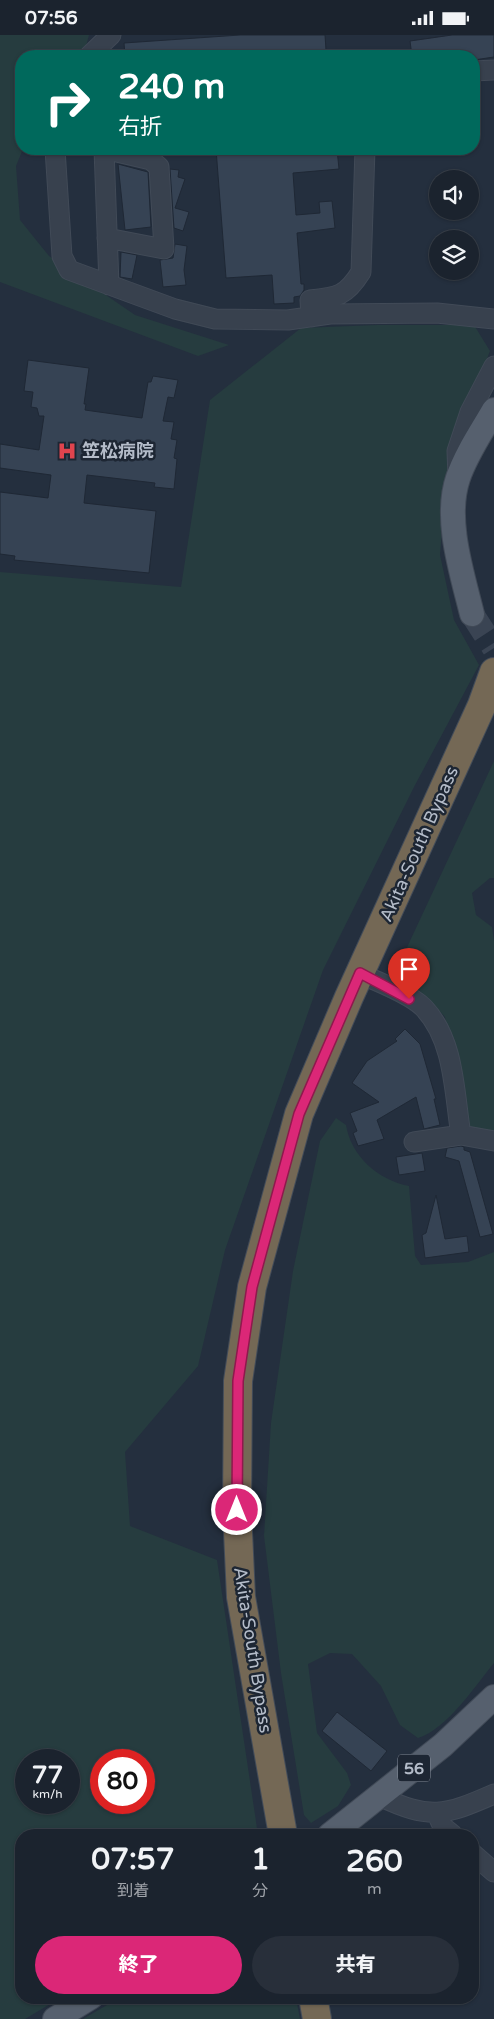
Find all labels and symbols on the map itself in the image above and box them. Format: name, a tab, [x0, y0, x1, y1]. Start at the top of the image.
hospital icon: 笠松病院	[56, 440, 78, 462]
place label: 笠松病院	[82, 440, 154, 462]
street label: Akita-South Bypass	[375, 763, 463, 925]
pin	[388, 948, 430, 999]
position arrow	[210, 1483, 262, 1535]
street label: Akita-South Bypass	[229, 1565, 277, 1735]
speed limit sign: 80	[90, 1749, 155, 1814]
road number: 56	[398, 1755, 430, 1781]

